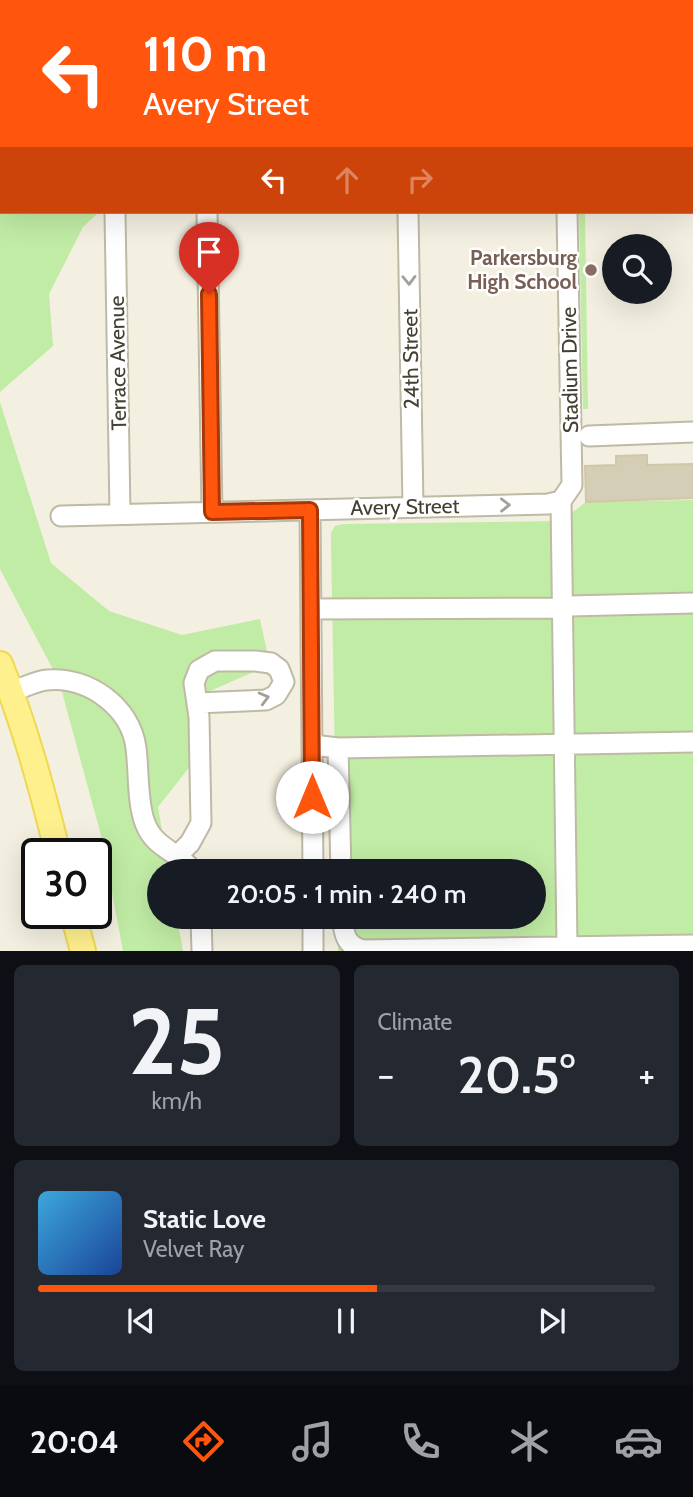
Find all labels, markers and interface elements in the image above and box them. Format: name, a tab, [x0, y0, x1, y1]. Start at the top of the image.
text: 110 m	[143, 24, 267, 83]
icon: left	[28, 28, 119, 119]
text: Avery Street	[143, 84, 309, 123]
icon: left	[255, 161, 293, 199]
icon: ahead	[328, 161, 366, 199]
icon: right	[401, 161, 439, 199]
pin	[179, 222, 239, 294]
icon: arrive	[190, 233, 228, 271]
map controls	[602, 234, 672, 304]
button: search	[602, 234, 672, 304]
place label: Parkersburg High School	[467, 245, 577, 294]
marker: Parkersburg High School	[583, 262, 599, 278]
one-way arrow	[402, 275, 417, 286]
street label: Terrace Avenue	[104, 295, 131, 431]
street label: Stadium Drive	[556, 306, 583, 433]
street label: 24th Street	[397, 309, 424, 409]
street label: Avery Street	[350, 493, 460, 520]
one-way arrow	[501, 497, 511, 513]
one-way arrow	[258, 692, 270, 706]
position arrow	[275, 760, 349, 834]
speed limit sign: 30	[21, 838, 112, 929]
text: 20:05 · 1 min · 240 m	[227, 878, 466, 910]
text: 25	[128, 986, 225, 1097]
text: Climate	[378, 1008, 452, 1036]
text: 20.5°	[457, 1043, 575, 1106]
text: −	[378, 1051, 394, 1098]
text: +	[638, 1051, 655, 1098]
text: km/h	[152, 1087, 202, 1115]
text: Static Love	[143, 1203, 266, 1235]
text: Velvet Ray	[143, 1235, 244, 1263]
icon: previous	[122, 1302, 160, 1340]
icon: pause	[327, 1302, 365, 1340]
icon: next	[533, 1302, 571, 1340]
icon: directions	[179, 1417, 228, 1466]
icon: music	[288, 1417, 337, 1466]
icon: phone	[396, 1417, 445, 1466]
icon: climate	[505, 1417, 554, 1466]
icon: car	[614, 1417, 663, 1466]
text: 20:04	[30, 1422, 119, 1461]

